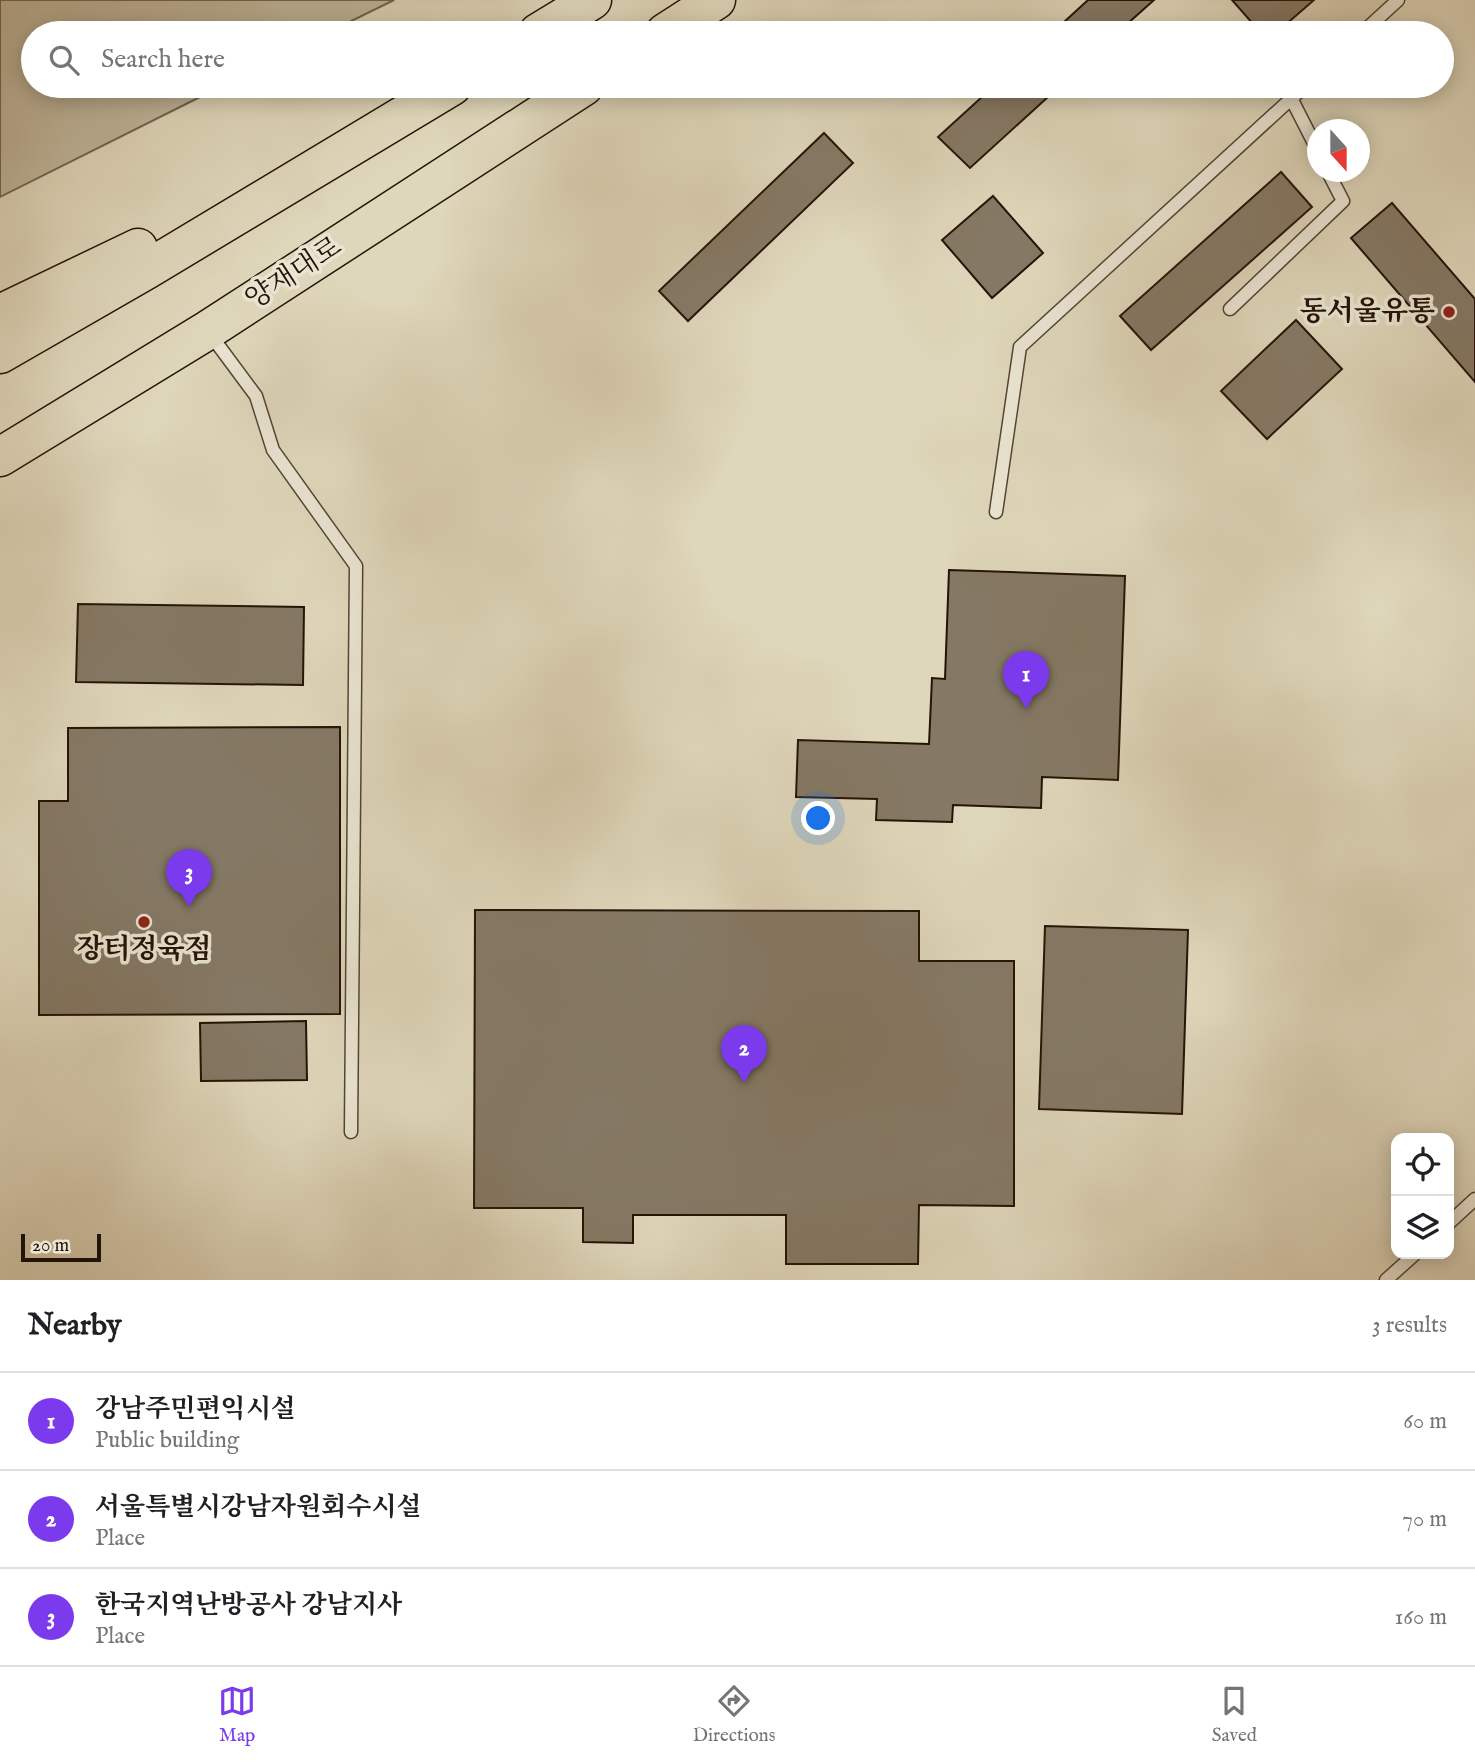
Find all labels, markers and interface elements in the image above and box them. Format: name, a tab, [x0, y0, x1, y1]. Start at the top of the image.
search box	[21, 21, 1454, 98]
icon: search	[45, 41, 83, 79]
text: Search here	[101, 43, 225, 76]
north arrow	[1307, 119, 1370, 182]
street label: 양재대로	[239, 230, 349, 318]
place label: 동서울유통	[1300, 295, 1435, 330]
marker: 동서울유통	[1441, 304, 1457, 320]
pin: 1	[1003, 651, 1049, 709]
your location	[801, 801, 835, 835]
pin: 3	[166, 849, 212, 907]
marker: 장터정육점	[136, 914, 152, 930]
place label: 장터정육점	[76, 933, 212, 968]
pin: 2	[721, 1025, 767, 1083]
map controls	[1391, 1133, 1454, 1259]
button: locate	[1391, 1133, 1454, 1196]
button: layers	[1391, 1196, 1454, 1259]
scale bar	[21, 1231, 102, 1263]
text: 20 m	[32, 1234, 69, 1258]
text: Nearby	[28, 1307, 121, 1345]
text: 3 results	[1372, 1311, 1447, 1340]
text: 강남주민편익시설	[95, 1393, 296, 1426]
text: 1	[47, 1407, 55, 1436]
text: 60 m	[1403, 1407, 1447, 1436]
text: Public building	[95, 1426, 239, 1455]
text: 서울특별시강남자원회수시설	[95, 1491, 422, 1524]
text: 2	[46, 1505, 56, 1534]
text: 70 m	[1402, 1505, 1447, 1534]
text: Place	[95, 1524, 145, 1553]
text: 한국지역난방공사 강남지사	[95, 1589, 402, 1622]
text: 3	[47, 1603, 55, 1632]
text: 160 m	[1395, 1603, 1447, 1632]
text: Place	[95, 1622, 145, 1651]
tab: Map	[218, 1682, 256, 1748]
tab: Directions	[693, 1682, 775, 1748]
tab: Saved	[1212, 1682, 1257, 1748]

